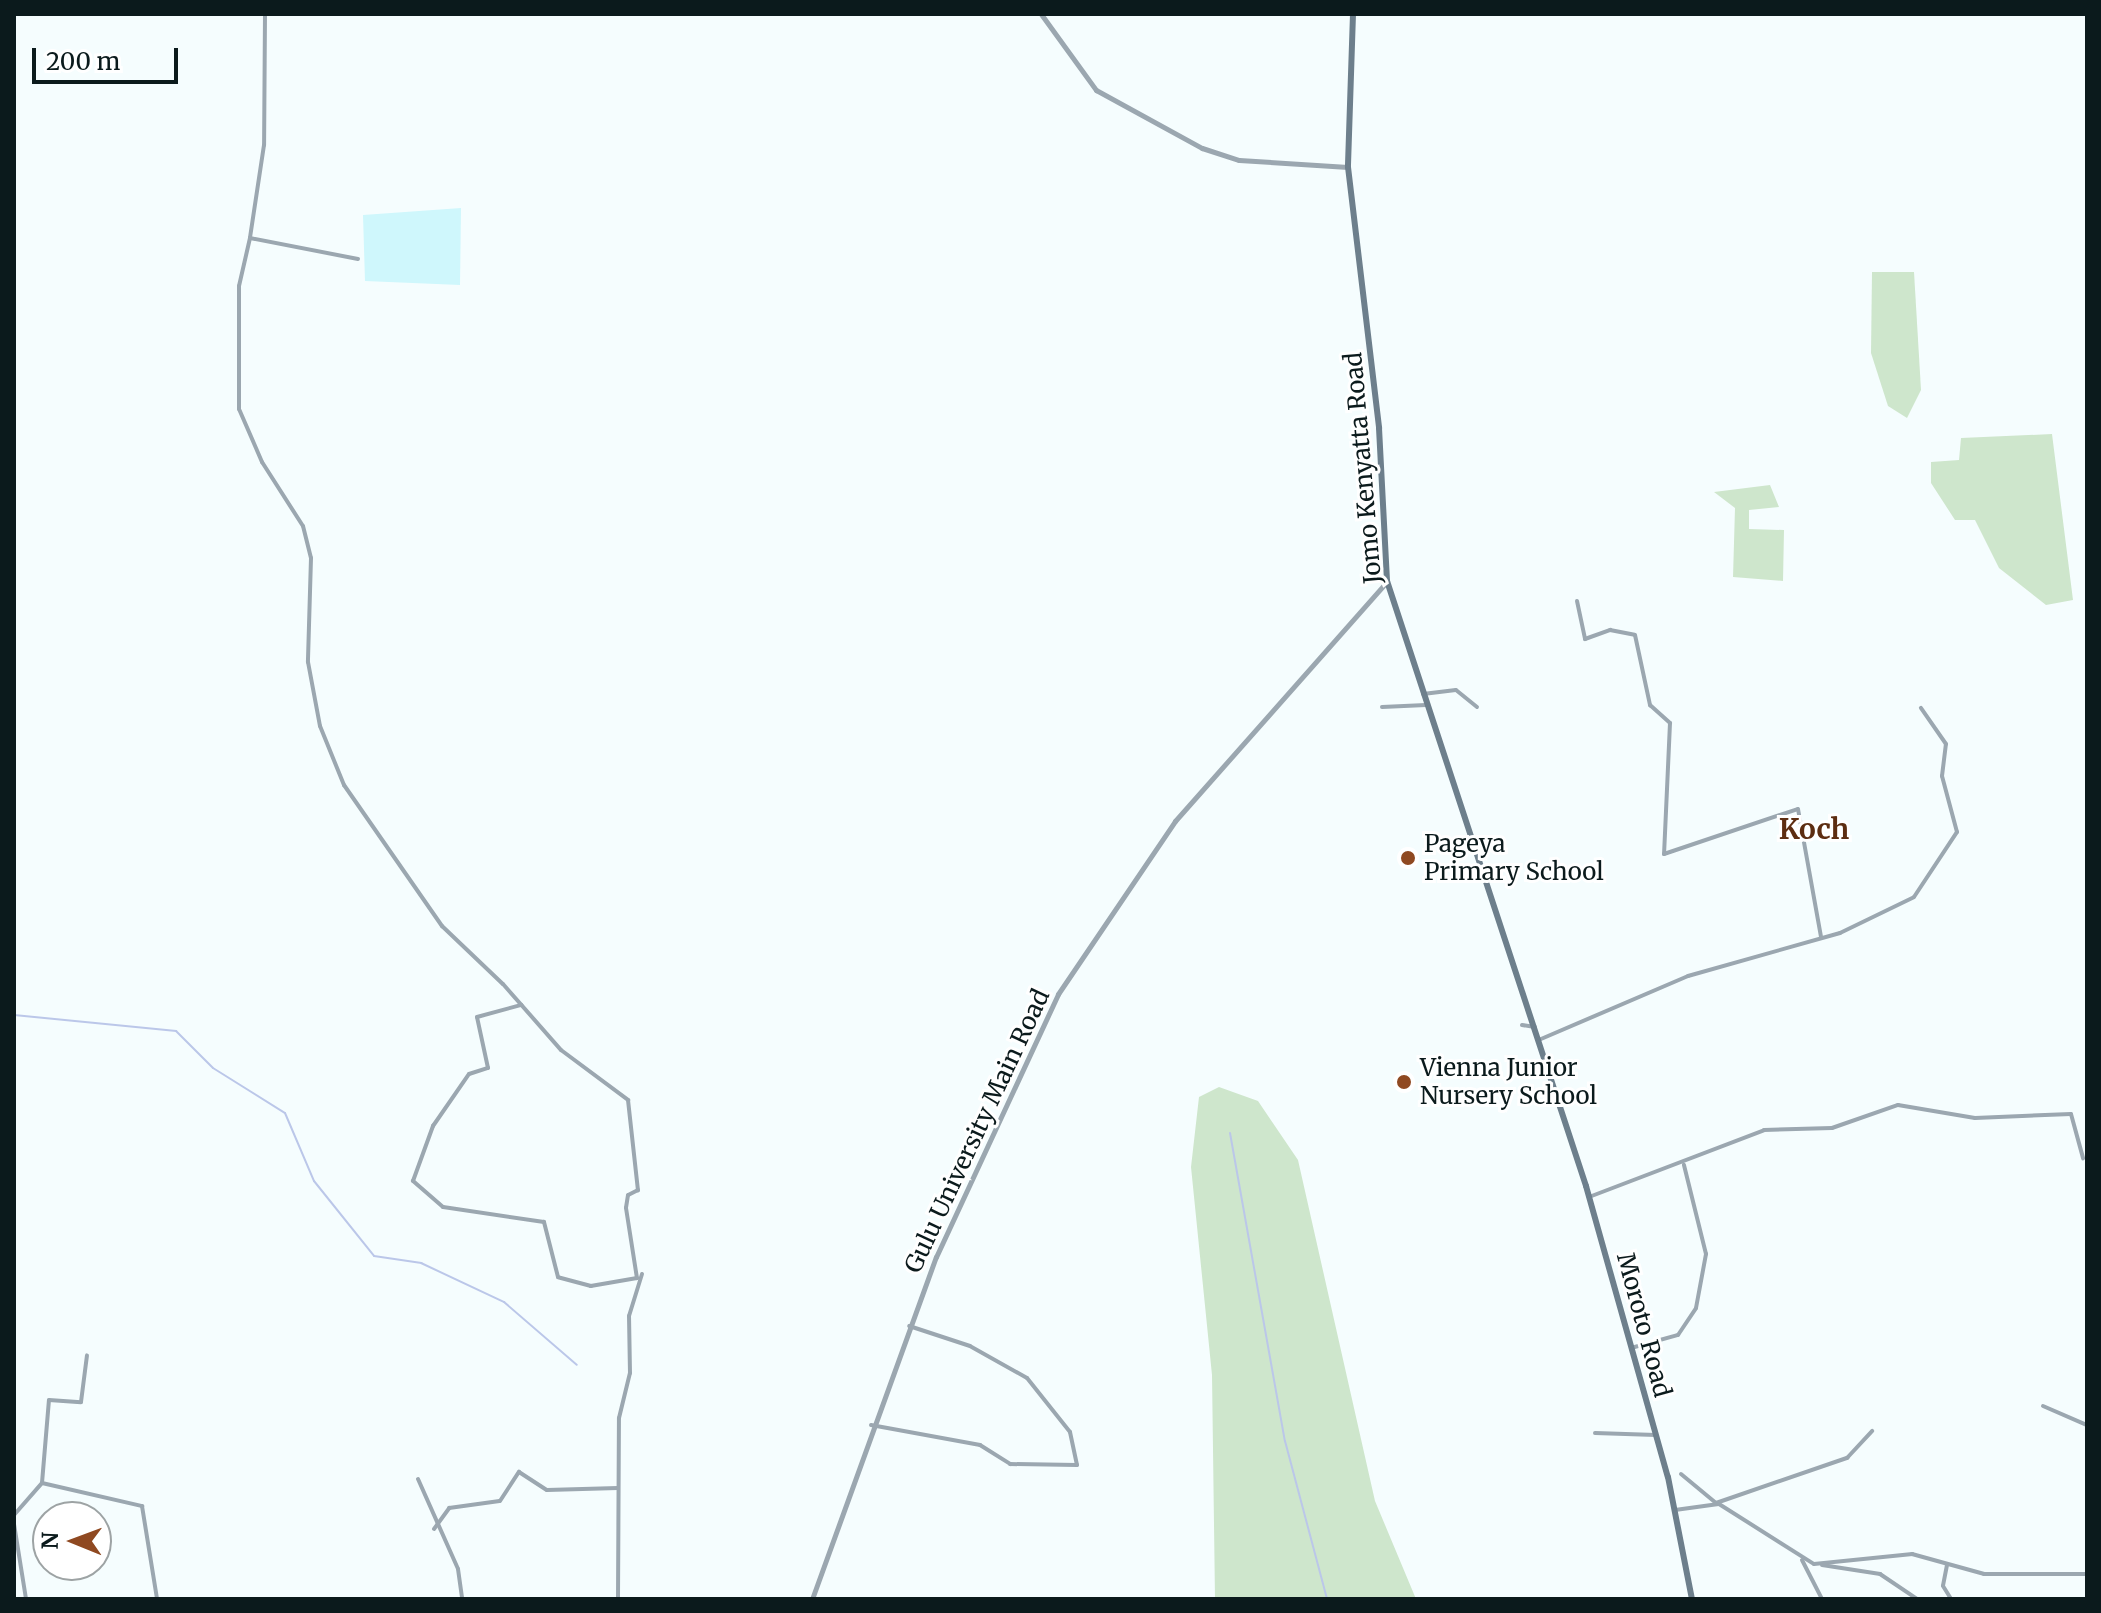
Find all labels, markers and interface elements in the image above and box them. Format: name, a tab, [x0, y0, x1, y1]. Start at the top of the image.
scale bar	[36, 32, 182, 82]
text: 200 m	[46, 46, 120, 77]
street label: Jomo Kenyatta Road	[1339, 351, 1387, 585]
district label: Koch	[1779, 812, 1849, 846]
place label: Pageya Primary School	[1424, 830, 1604, 886]
marker: Pageya Primary School	[1399, 849, 1417, 867]
street label: Gulu University Main Road	[898, 985, 1056, 1277]
place label: Vienna Junior Nursery School	[1420, 1054, 1597, 1110]
marker: Vienna Junior Nursery School	[1395, 1073, 1413, 1091]
street label: Moroto Road	[1611, 1250, 1677, 1400]
north arrow	[32, 1501, 112, 1581]
text: N	[36, 1532, 64, 1550]

